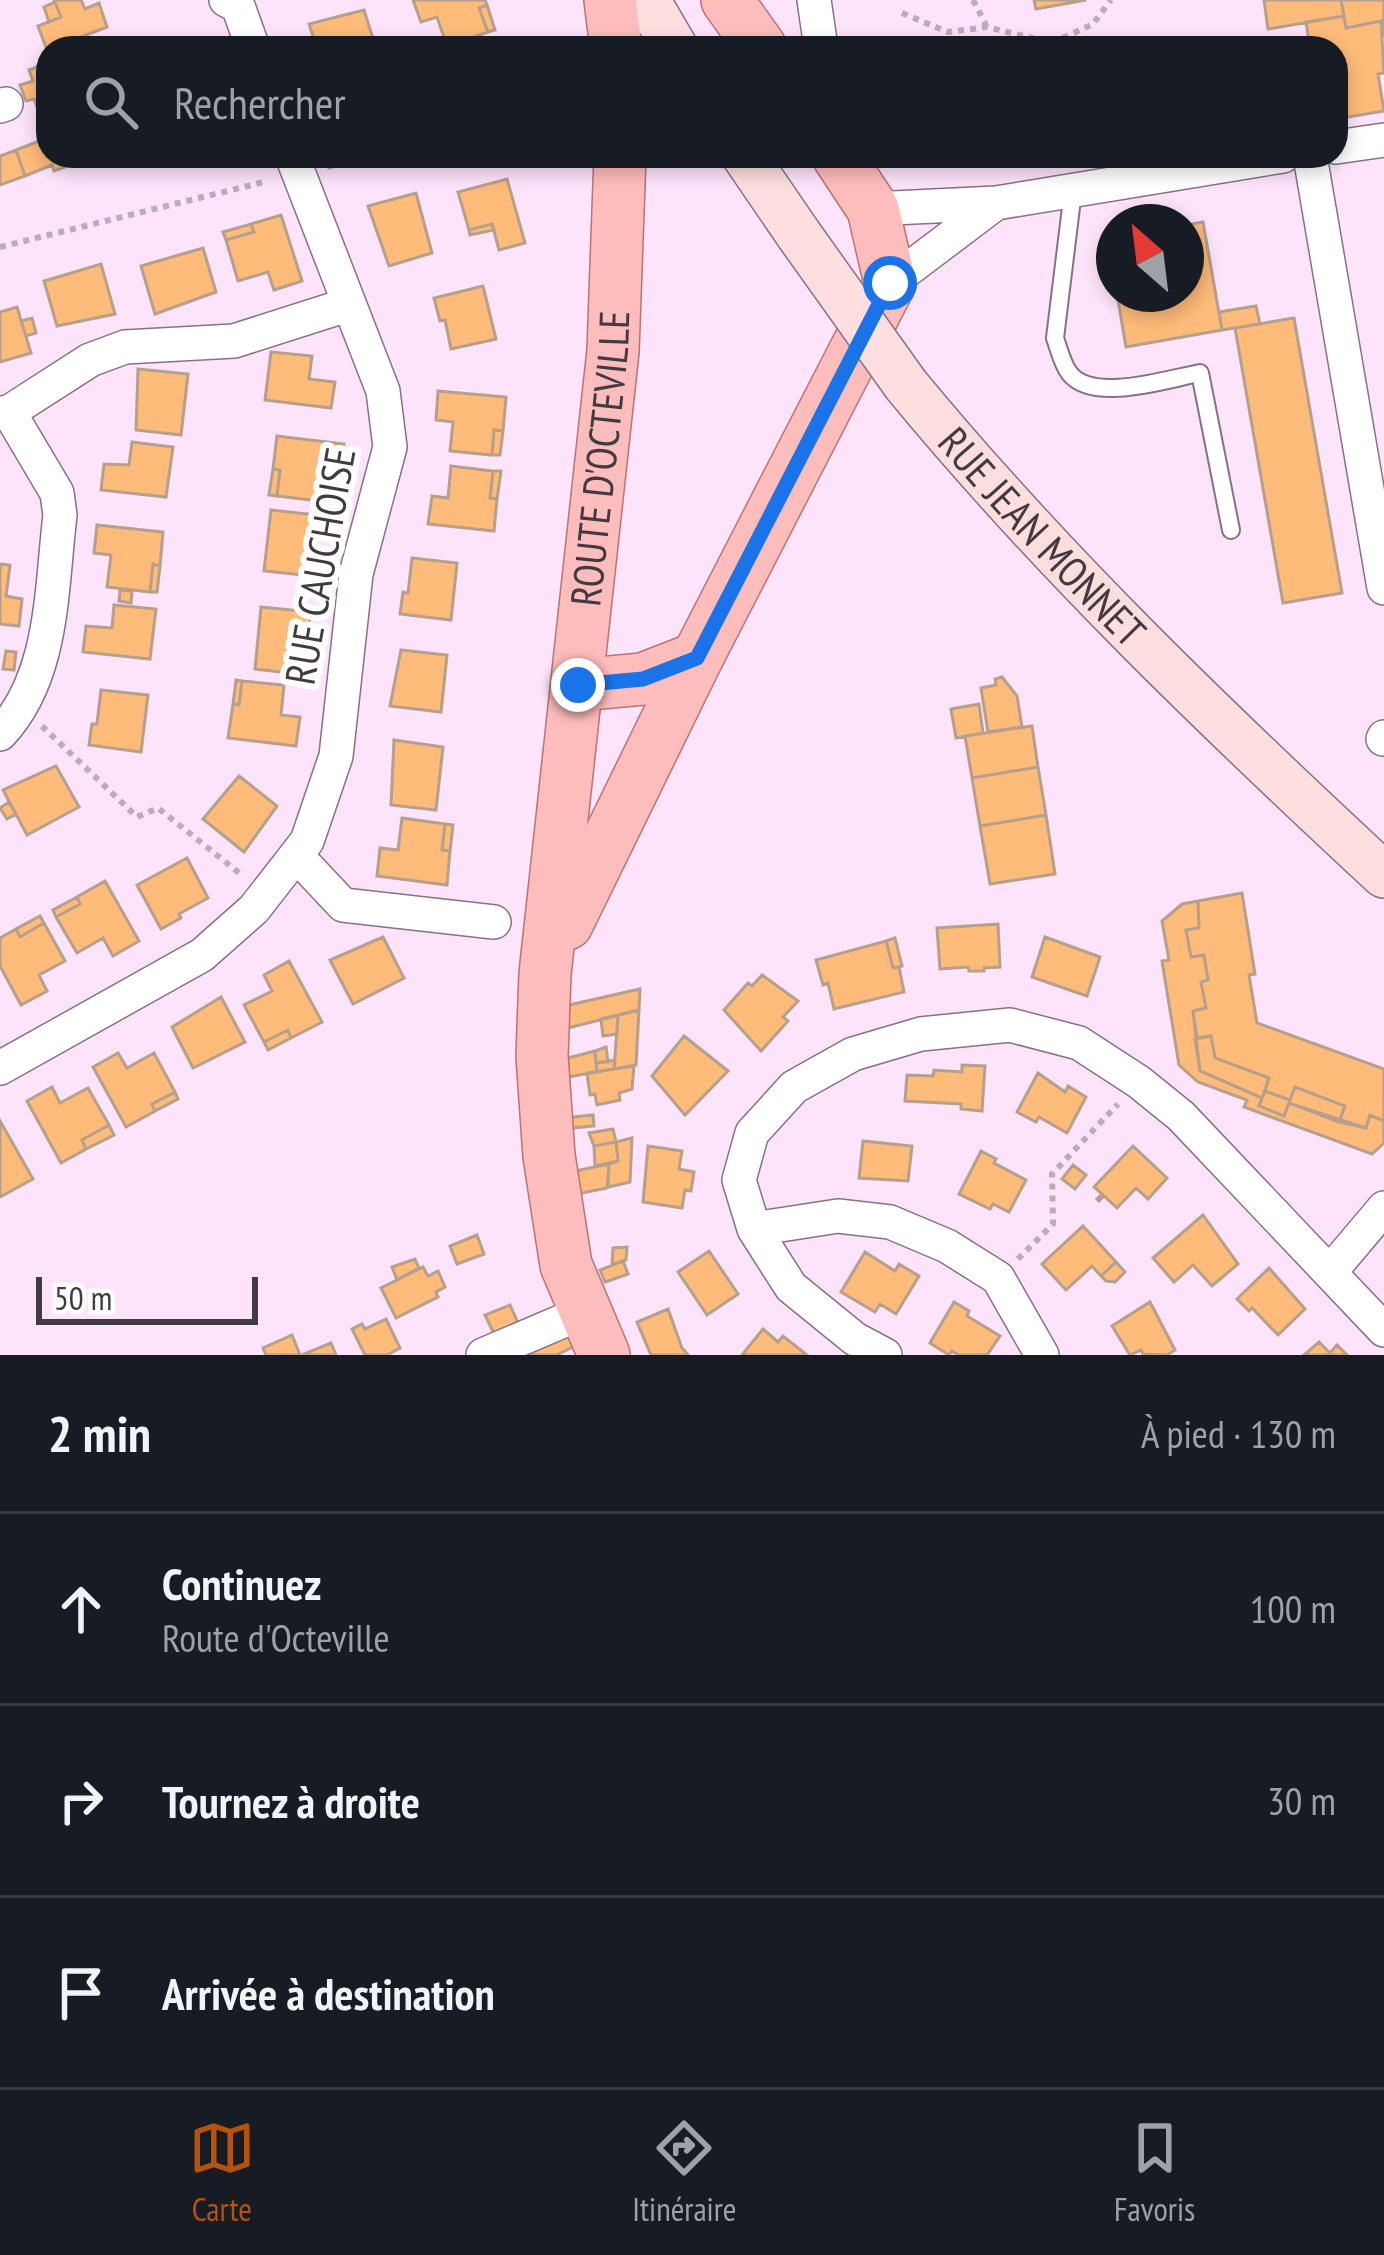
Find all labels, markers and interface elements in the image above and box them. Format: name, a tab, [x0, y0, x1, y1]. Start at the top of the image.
search box	[36, 36, 1348, 168]
icon: search	[78, 69, 144, 135]
text: Rechercher	[174, 73, 346, 131]
north arrow	[1096, 204, 1204, 312]
route start	[863, 256, 917, 310]
street label: ROUTE D'OCTEVILLE	[557, 310, 641, 609]
street label: RUE JEAN MONNET	[927, 415, 1158, 658]
street label: RUE CAUCHOISE	[272, 443, 367, 689]
route end	[551, 658, 605, 712]
scale bar	[36, 1271, 258, 1324]
text: 50 m	[54, 1276, 112, 1319]
text: 2 min	[48, 1400, 151, 1466]
text: À pied · 130 m	[1141, 1408, 1336, 1459]
text: Continuez	[162, 1554, 321, 1612]
icon: ahead	[48, 1576, 114, 1642]
text: 100 m	[1250, 1583, 1336, 1634]
text: Route d'Octeville	[162, 1612, 390, 1663]
icon: right	[48, 1768, 114, 1834]
text: Tournez à droite	[162, 1772, 420, 1830]
text: 30 m	[1267, 1775, 1336, 1826]
icon: arrive	[48, 1960, 114, 2026]
text: Arrivée à destination	[162, 1964, 495, 2022]
tab: Carte	[189, 2115, 255, 2230]
tab: Itinéraire	[632, 2115, 736, 2230]
tab: Favoris	[1114, 2115, 1195, 2230]

